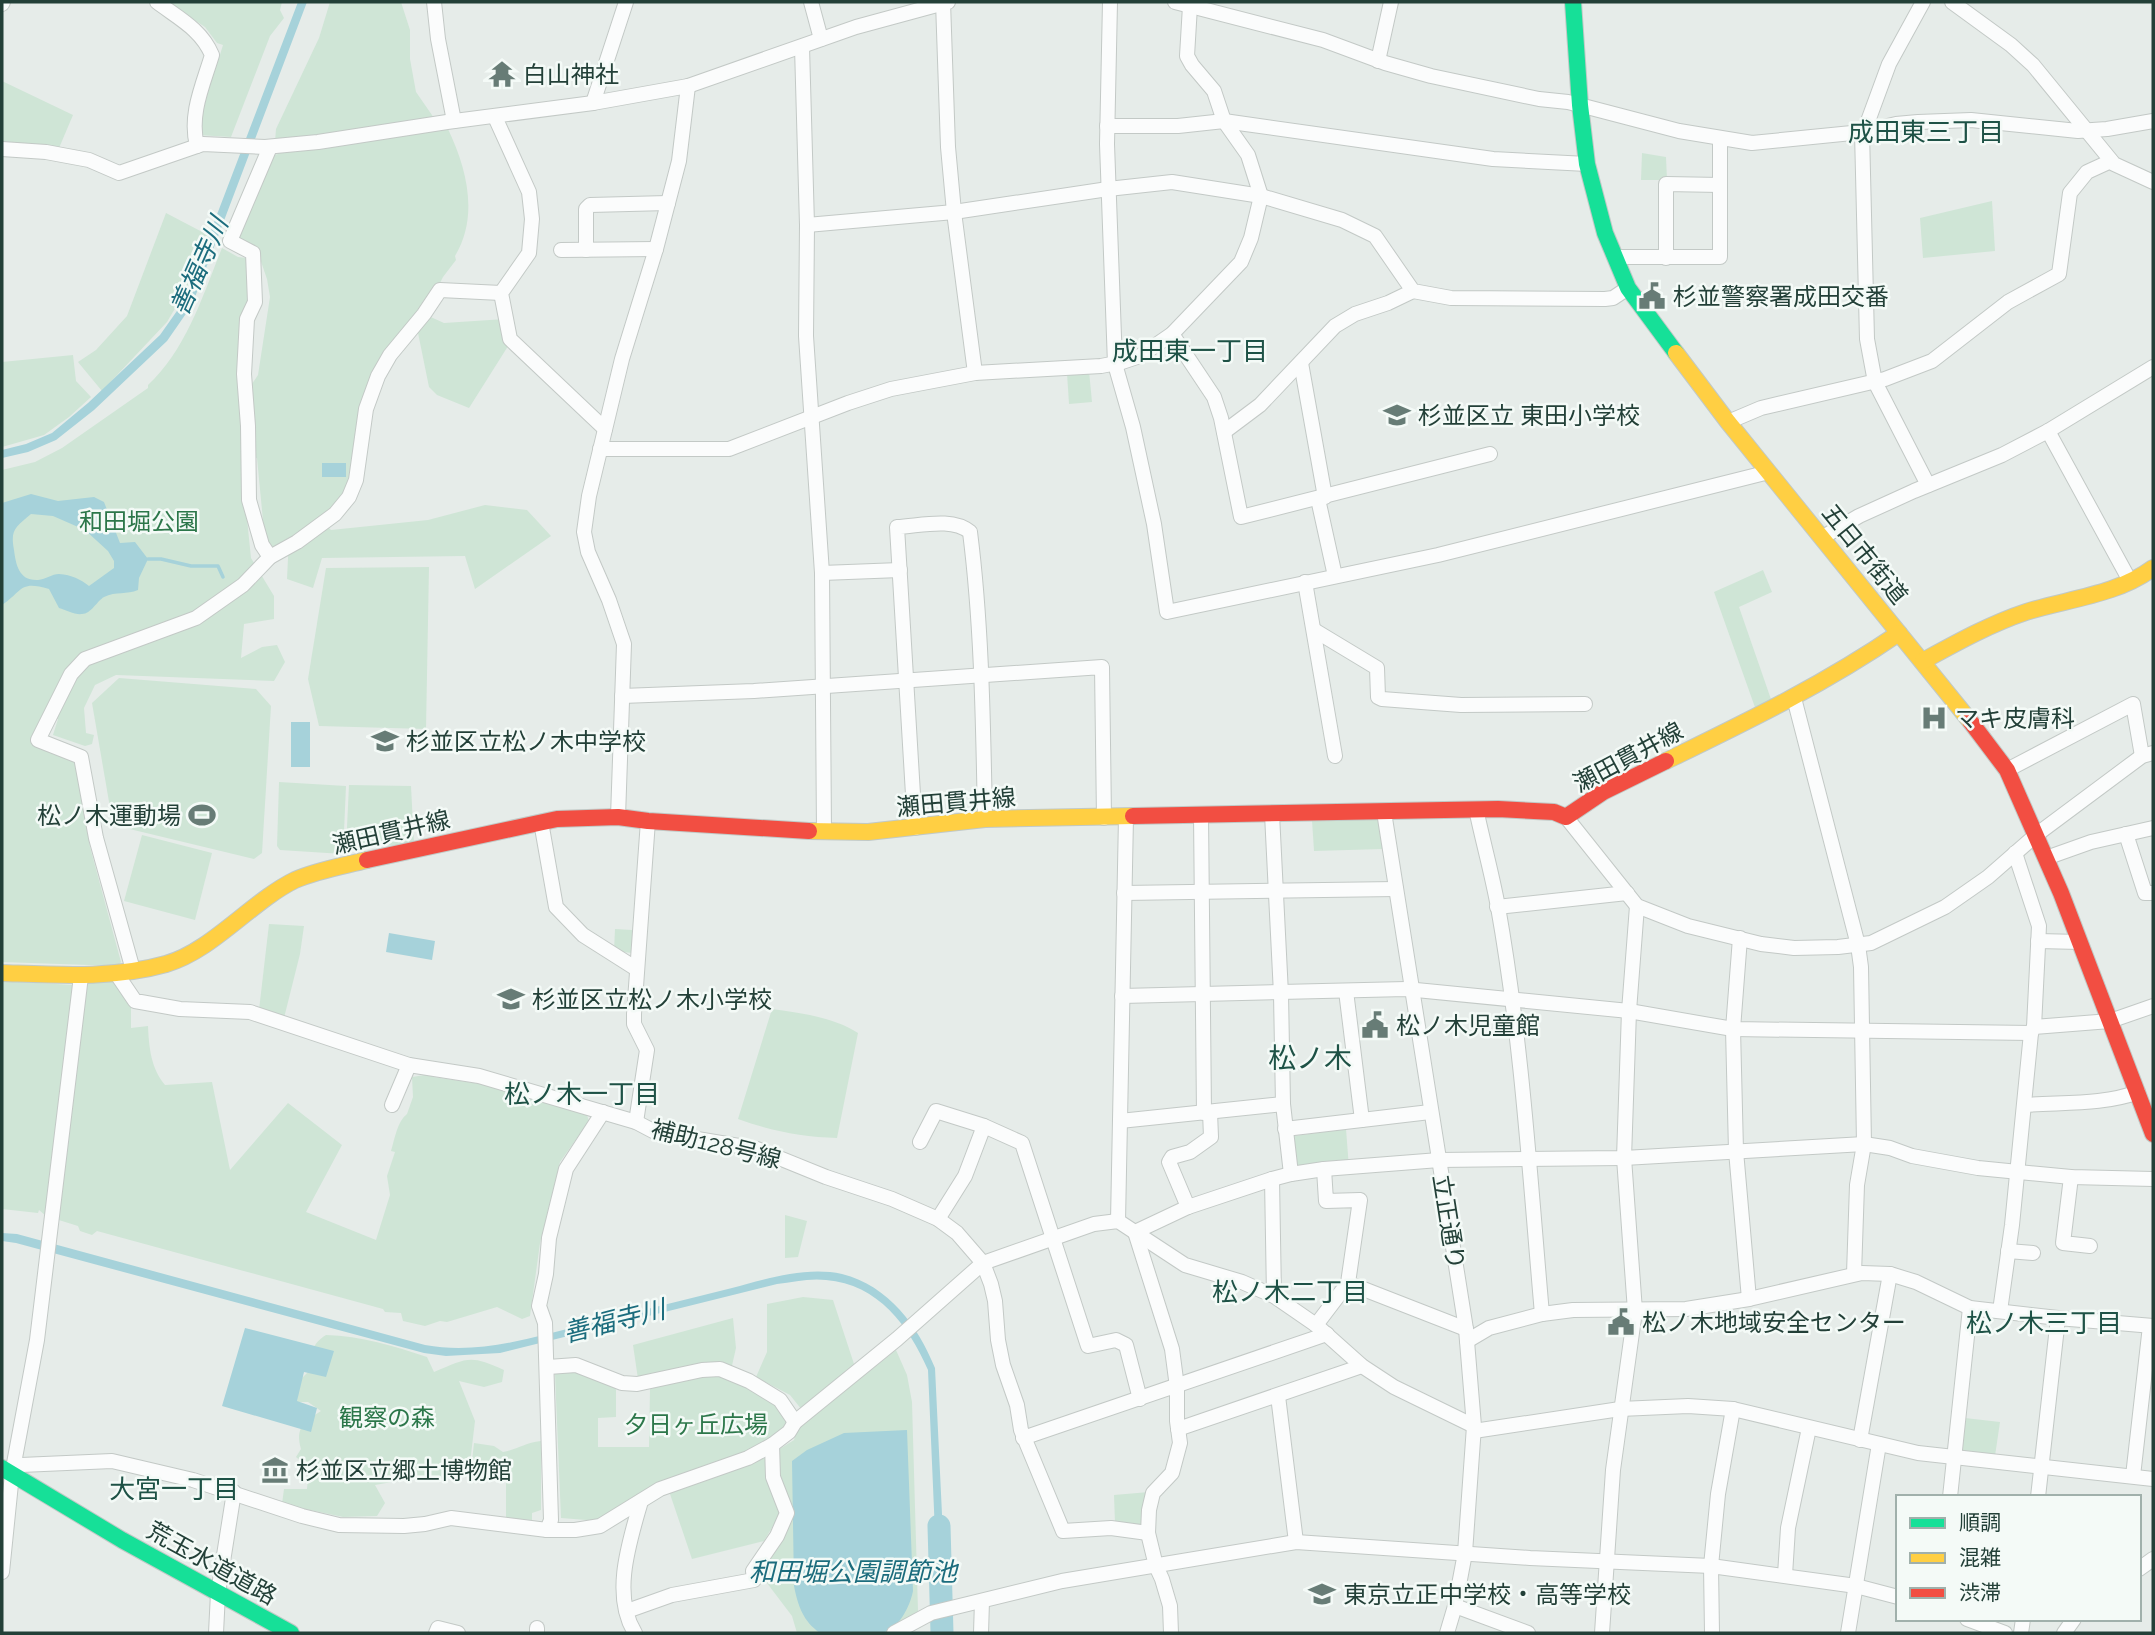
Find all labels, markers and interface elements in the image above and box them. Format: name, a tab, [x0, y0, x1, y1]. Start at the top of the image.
temple icon: 白山神社	[487, 59, 517, 89]
place label: 白山神社	[523, 60, 619, 89]
district label: 成田東三丁目	[1848, 117, 2004, 147]
water label: 善福寺川	[164, 210, 235, 320]
public building icon: 杉並警察署成田交番	[1637, 281, 1667, 311]
place label: 杉並警察署成田交番	[1673, 282, 1889, 311]
district label: 成田東一丁目	[1112, 336, 1268, 366]
school or university icon: 杉並区立 東田小学校	[1382, 400, 1412, 430]
place label: 杉並区立 東田小学校	[1418, 401, 1640, 430]
street label: 五日市街道	[1816, 498, 1914, 610]
park label: 和田堀公園	[79, 507, 199, 536]
hospital icon: マキ皮膚科	[1919, 703, 1949, 733]
place label: マキ皮膚科	[1955, 704, 2075, 733]
street label: 瀬田貫井線	[1568, 716, 1688, 798]
school or university icon: 杉並区立松ノ木中学校	[370, 726, 400, 756]
place label: 杉並区立松ノ木中学校	[406, 727, 646, 756]
street label: 瀬田貫井線	[895, 782, 1017, 822]
sports icon: 松ノ木運動場	[187, 800, 217, 830]
place label: 松ノ木運動場	[37, 801, 181, 830]
street label: 瀬田貫井線	[329, 804, 453, 860]
school or university icon: 杉並区立松ノ木小学校	[496, 984, 526, 1014]
place label: 杉並区立松ノ木小学校	[532, 985, 772, 1014]
public building icon: 松ノ木児童館	[1360, 1010, 1390, 1040]
place label: 松ノ木児童館	[1396, 1011, 1540, 1040]
district label: 松ノ木	[1268, 1042, 1352, 1075]
district label: 松ノ木一丁目	[504, 1079, 660, 1109]
street label: 補助128号線	[648, 1114, 784, 1174]
street label: 立正通り	[1427, 1172, 1471, 1272]
district label: 松ノ木二丁目	[1212, 1277, 1368, 1307]
water label: 善福寺川	[560, 1293, 671, 1348]
public building icon: 松ノ木地域安全センター	[1606, 1307, 1636, 1337]
place label: 松ノ木地域安全センター	[1642, 1308, 1906, 1337]
district label: 松ノ木三丁目	[1966, 1308, 2122, 1338]
park label: 観察の森	[339, 1403, 435, 1432]
park label: 夕日ヶ丘広場	[624, 1410, 768, 1439]
museum icon: 杉並区立郷土博物館	[260, 1455, 290, 1485]
place label: 杉並区立郷土博物館	[296, 1456, 512, 1485]
district label: 大宮一丁目	[109, 1474, 239, 1504]
legend	[1896, 1495, 2141, 1621]
text: 順調	[1959, 1510, 2001, 1535]
street label: 荒玉水道道路	[142, 1515, 282, 1611]
text: 混雑	[1959, 1545, 2001, 1570]
water label: 和田堀公園調節池	[749, 1557, 960, 1587]
school or university icon: 東京立正中学校・高等学校	[1307, 1579, 1337, 1609]
place label: 東京立正中学校・高等学校	[1343, 1580, 1631, 1609]
text: 渋滞	[1959, 1580, 2001, 1605]

